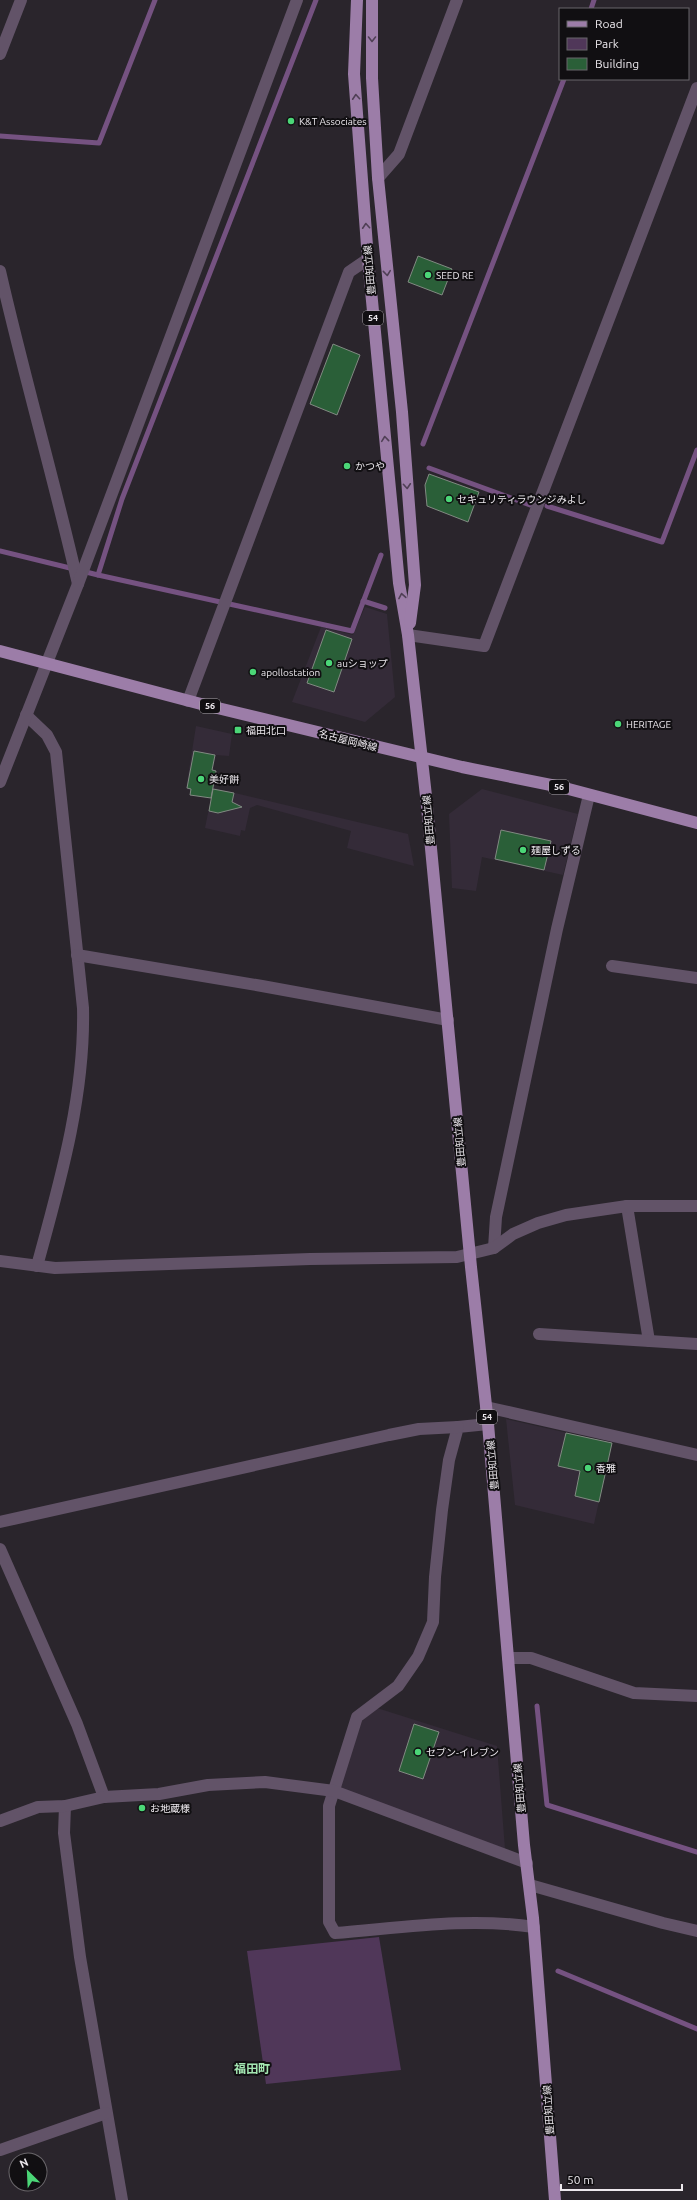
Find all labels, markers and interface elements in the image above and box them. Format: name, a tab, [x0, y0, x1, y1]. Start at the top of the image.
legend	[559, 8, 689, 80]
text: Road	[595, 17, 623, 30]
one-way arrow	[368, 36, 376, 42]
text: Park	[595, 37, 619, 50]
text: Building	[595, 57, 639, 70]
one-way arrow	[351, 94, 360, 100]
marker: K&T Associates	[286, 116, 296, 126]
place label: K&T Associates	[299, 116, 367, 127]
one-way arrow	[361, 223, 370, 229]
street label: 豊田知立線	[362, 245, 377, 295]
one-way arrow	[382, 270, 391, 276]
marker: SEED RE	[423, 270, 433, 280]
place label: SEED RE	[436, 270, 474, 281]
road number: 54	[363, 311, 383, 325]
one-way arrow	[380, 436, 389, 442]
marker: かつや	[342, 461, 352, 471]
place label: かつや	[355, 461, 385, 472]
one-way arrow	[403, 483, 412, 489]
marker: セキュリティラウンジみよし	[444, 494, 454, 504]
place label: セキュリティラウンジみよし	[457, 494, 586, 505]
one-way arrow	[398, 593, 406, 600]
marker: auショップ	[324, 658, 334, 668]
place label: auショップ	[337, 658, 388, 669]
marker: apollostation	[248, 667, 258, 677]
place label: apollostation	[261, 667, 320, 678]
road number: 56	[200, 699, 220, 713]
marker: HERITAGE	[613, 719, 623, 729]
place label: HERITAGE	[626, 719, 671, 730]
marker: 福田北口	[233, 725, 243, 735]
place label: 福田北口	[246, 725, 286, 736]
street label: 名古屋岡崎線	[317, 728, 378, 753]
marker: 美好餅	[196, 774, 206, 784]
place label: 美好餅	[209, 774, 239, 785]
road number: 56	[549, 780, 569, 794]
street label: 豊田知立線	[421, 795, 436, 845]
marker: 麺屋しずる	[518, 845, 528, 855]
place label: 麺屋しずる	[531, 845, 581, 856]
street label: 豊田知立線	[452, 1117, 467, 1167]
road number: 54	[477, 1410, 497, 1424]
street label: 豊田知立線	[485, 1440, 500, 1490]
marker: 香雅	[583, 1463, 593, 1473]
place label: 香雅	[596, 1463, 616, 1474]
marker: セブン-イレブン	[413, 1747, 423, 1757]
place label: セブン-イレブン	[426, 1747, 499, 1758]
street label: 豊田知立線	[512, 1763, 527, 1813]
marker: お地蔵様	[137, 1803, 147, 1813]
place label: お地蔵様	[150, 1803, 190, 1814]
district label: 福田町	[234, 2062, 270, 2075]
street label: 豊田知立線	[541, 2085, 556, 2135]
north arrow	[8, 2152, 48, 2192]
text: N	[18, 2156, 30, 2170]
scale bar	[561, 2166, 682, 2192]
text: 50 m	[567, 2173, 594, 2186]

